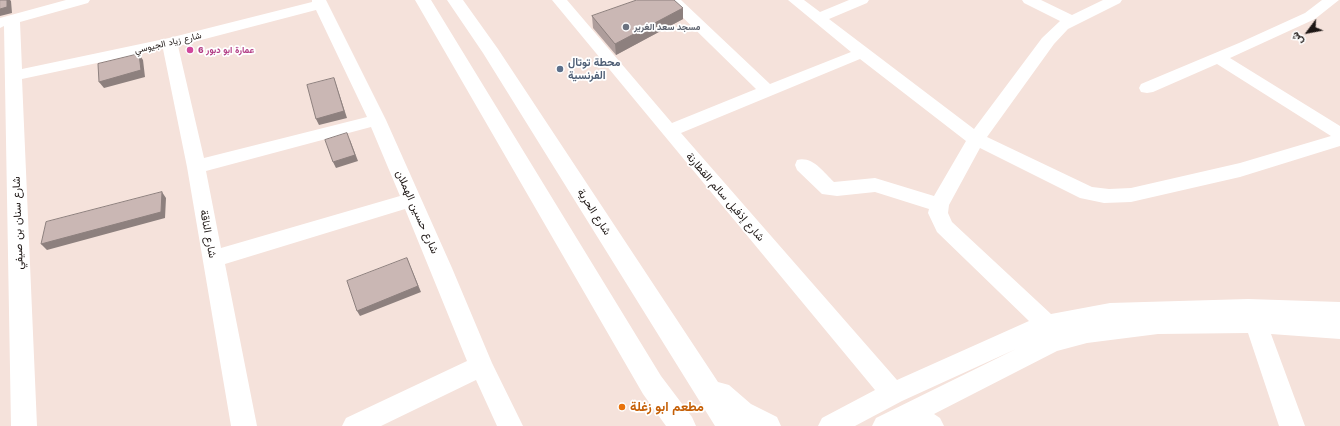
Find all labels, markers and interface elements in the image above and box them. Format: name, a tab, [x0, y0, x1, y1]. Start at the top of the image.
north arrow	[1288, 12, 1328, 52]
marker: مسجد سعد الغرير	[621, 22, 631, 32]
place label: مسجد سعد الغرير	[634, 22, 700, 32]
street label: شارع زياد الجيوسي	[134, 30, 202, 56]
text: ش	[1288, 30, 1306, 48]
marker: عمارة ابو دبور 6	[185, 45, 195, 55]
place label: عمارة ابو دبور 6	[198, 45, 254, 55]
place label: محطة توتال الفرنسية	[568, 56, 620, 82]
marker: محطة توتال الفرنسية	[555, 64, 565, 74]
street label: شارع إذفيل سالم القطارنة	[683, 150, 767, 244]
street label: شارع حسين الهملان	[393, 168, 441, 256]
street label: شارع سنان بن صيفي	[10, 176, 26, 270]
street label: شارع الحرية	[574, 186, 614, 238]
street label: شارع الناقة	[197, 209, 219, 259]
place label: مطعم ابو زغلة	[630, 399, 704, 415]
marker: مطعم ابو زغلة	[617, 402, 627, 412]

